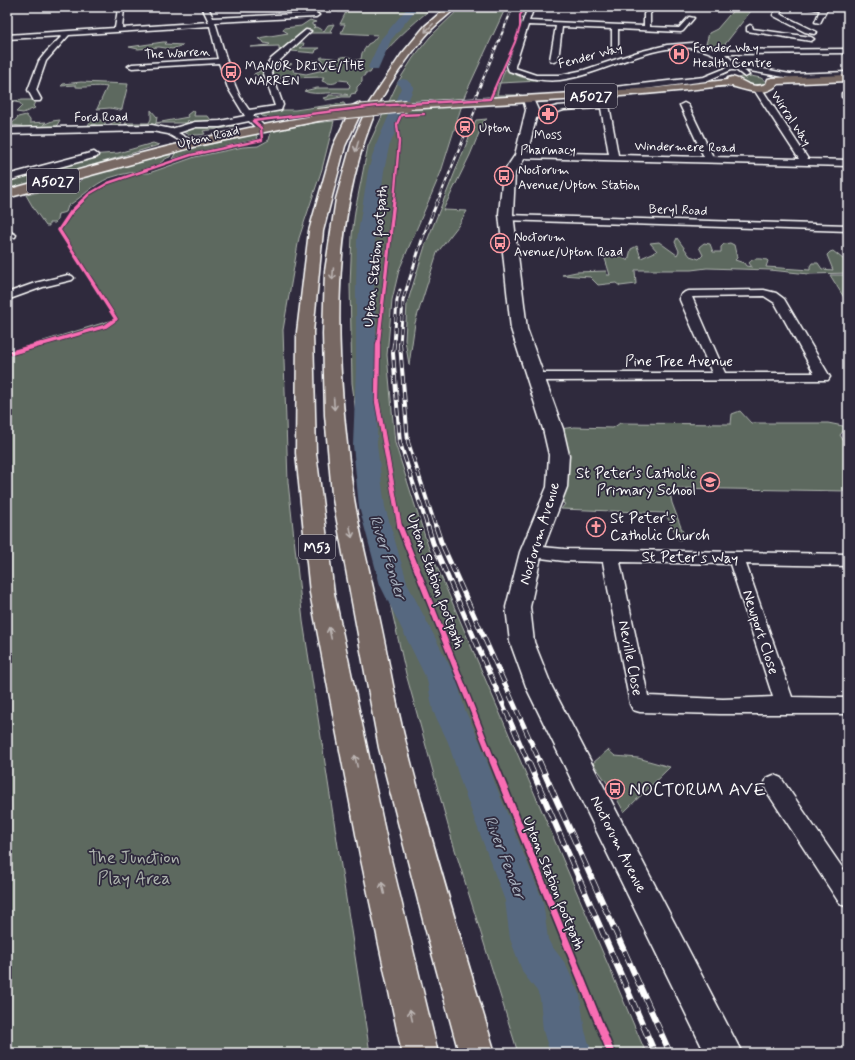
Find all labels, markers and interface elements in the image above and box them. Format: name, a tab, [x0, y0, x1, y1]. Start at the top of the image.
one-way arrow	[425, 23, 434, 33]
street label: Fender Way	[556, 40, 624, 73]
place label: Fender Way Health Centre	[693, 40, 772, 72]
street label: The Warren	[144, 43, 210, 64]
hospital icon: Fender Way Health Centre	[668, 43, 690, 65]
place label: MANOR DRIVE/THE WARREN	[245, 58, 365, 90]
bus stop icon: MANOR DRIVE/THE WARREN	[220, 61, 242, 83]
road number: A5027	[565, 84, 617, 108]
street label: Wirral Way	[767, 88, 815, 150]
pharmacy icon: Moss Pharmacy	[537, 103, 559, 125]
street label: Ford Road	[74, 109, 128, 126]
station icon: Upton	[454, 116, 476, 138]
place label: Upton	[479, 120, 512, 137]
street label: Upton Road	[176, 122, 241, 153]
place label: Moss Pharmacy	[520, 127, 576, 159]
street label: Windermere Road	[634, 138, 736, 157]
one-way arrow	[353, 139, 360, 152]
place label: Noctorum Avenue/Upton Station	[518, 162, 640, 194]
bus stop icon: Noctorum Avenue/Upton Station	[493, 165, 515, 187]
road number: A5027	[27, 169, 79, 193]
street label: Upton Station footpath	[359, 184, 395, 328]
street label: Beryl Road	[648, 201, 708, 220]
place label: Noctorum Avenue/Upton Road	[514, 229, 623, 261]
bus stop icon: Noctorum Avenue/Upton Road	[489, 232, 511, 254]
one-way arrow	[330, 267, 337, 280]
street label: Pine Tree Avenue	[625, 352, 733, 372]
one-way arrow	[330, 397, 338, 410]
place label: St Peter's Catholic Primary School	[576, 464, 696, 501]
school or university icon: St Peter's Catholic Primary School	[699, 471, 721, 493]
street label: Noctorum Avenue	[515, 479, 565, 587]
place label: St Peter's Catholic Church	[610, 509, 710, 546]
street label: Upton Station footpath	[399, 511, 469, 652]
water label: River Fender	[364, 513, 412, 605]
church icon: St Peter's Catholic Church	[585, 516, 607, 538]
one-way arrow	[347, 525, 355, 538]
road number: M53	[299, 535, 335, 559]
street label: St Peter's Way	[641, 547, 739, 569]
street label: Newport Close	[737, 587, 783, 677]
street label: Neville Close	[613, 619, 647, 698]
one-way arrow	[326, 627, 334, 640]
one-way arrow	[352, 755, 360, 768]
bus stop icon: NOCTORUM AVE	[604, 778, 626, 800]
place label: NOCTORUM AVE	[629, 778, 766, 802]
street label: Noctorum Avenue	[585, 792, 651, 896]
water label: River Fender	[479, 813, 531, 904]
street label: Upton Station footpath	[515, 814, 589, 954]
park label: The Junction Play Area	[88, 846, 180, 891]
one-way arrow	[378, 882, 386, 895]
one-way arrow	[407, 1009, 415, 1022]

